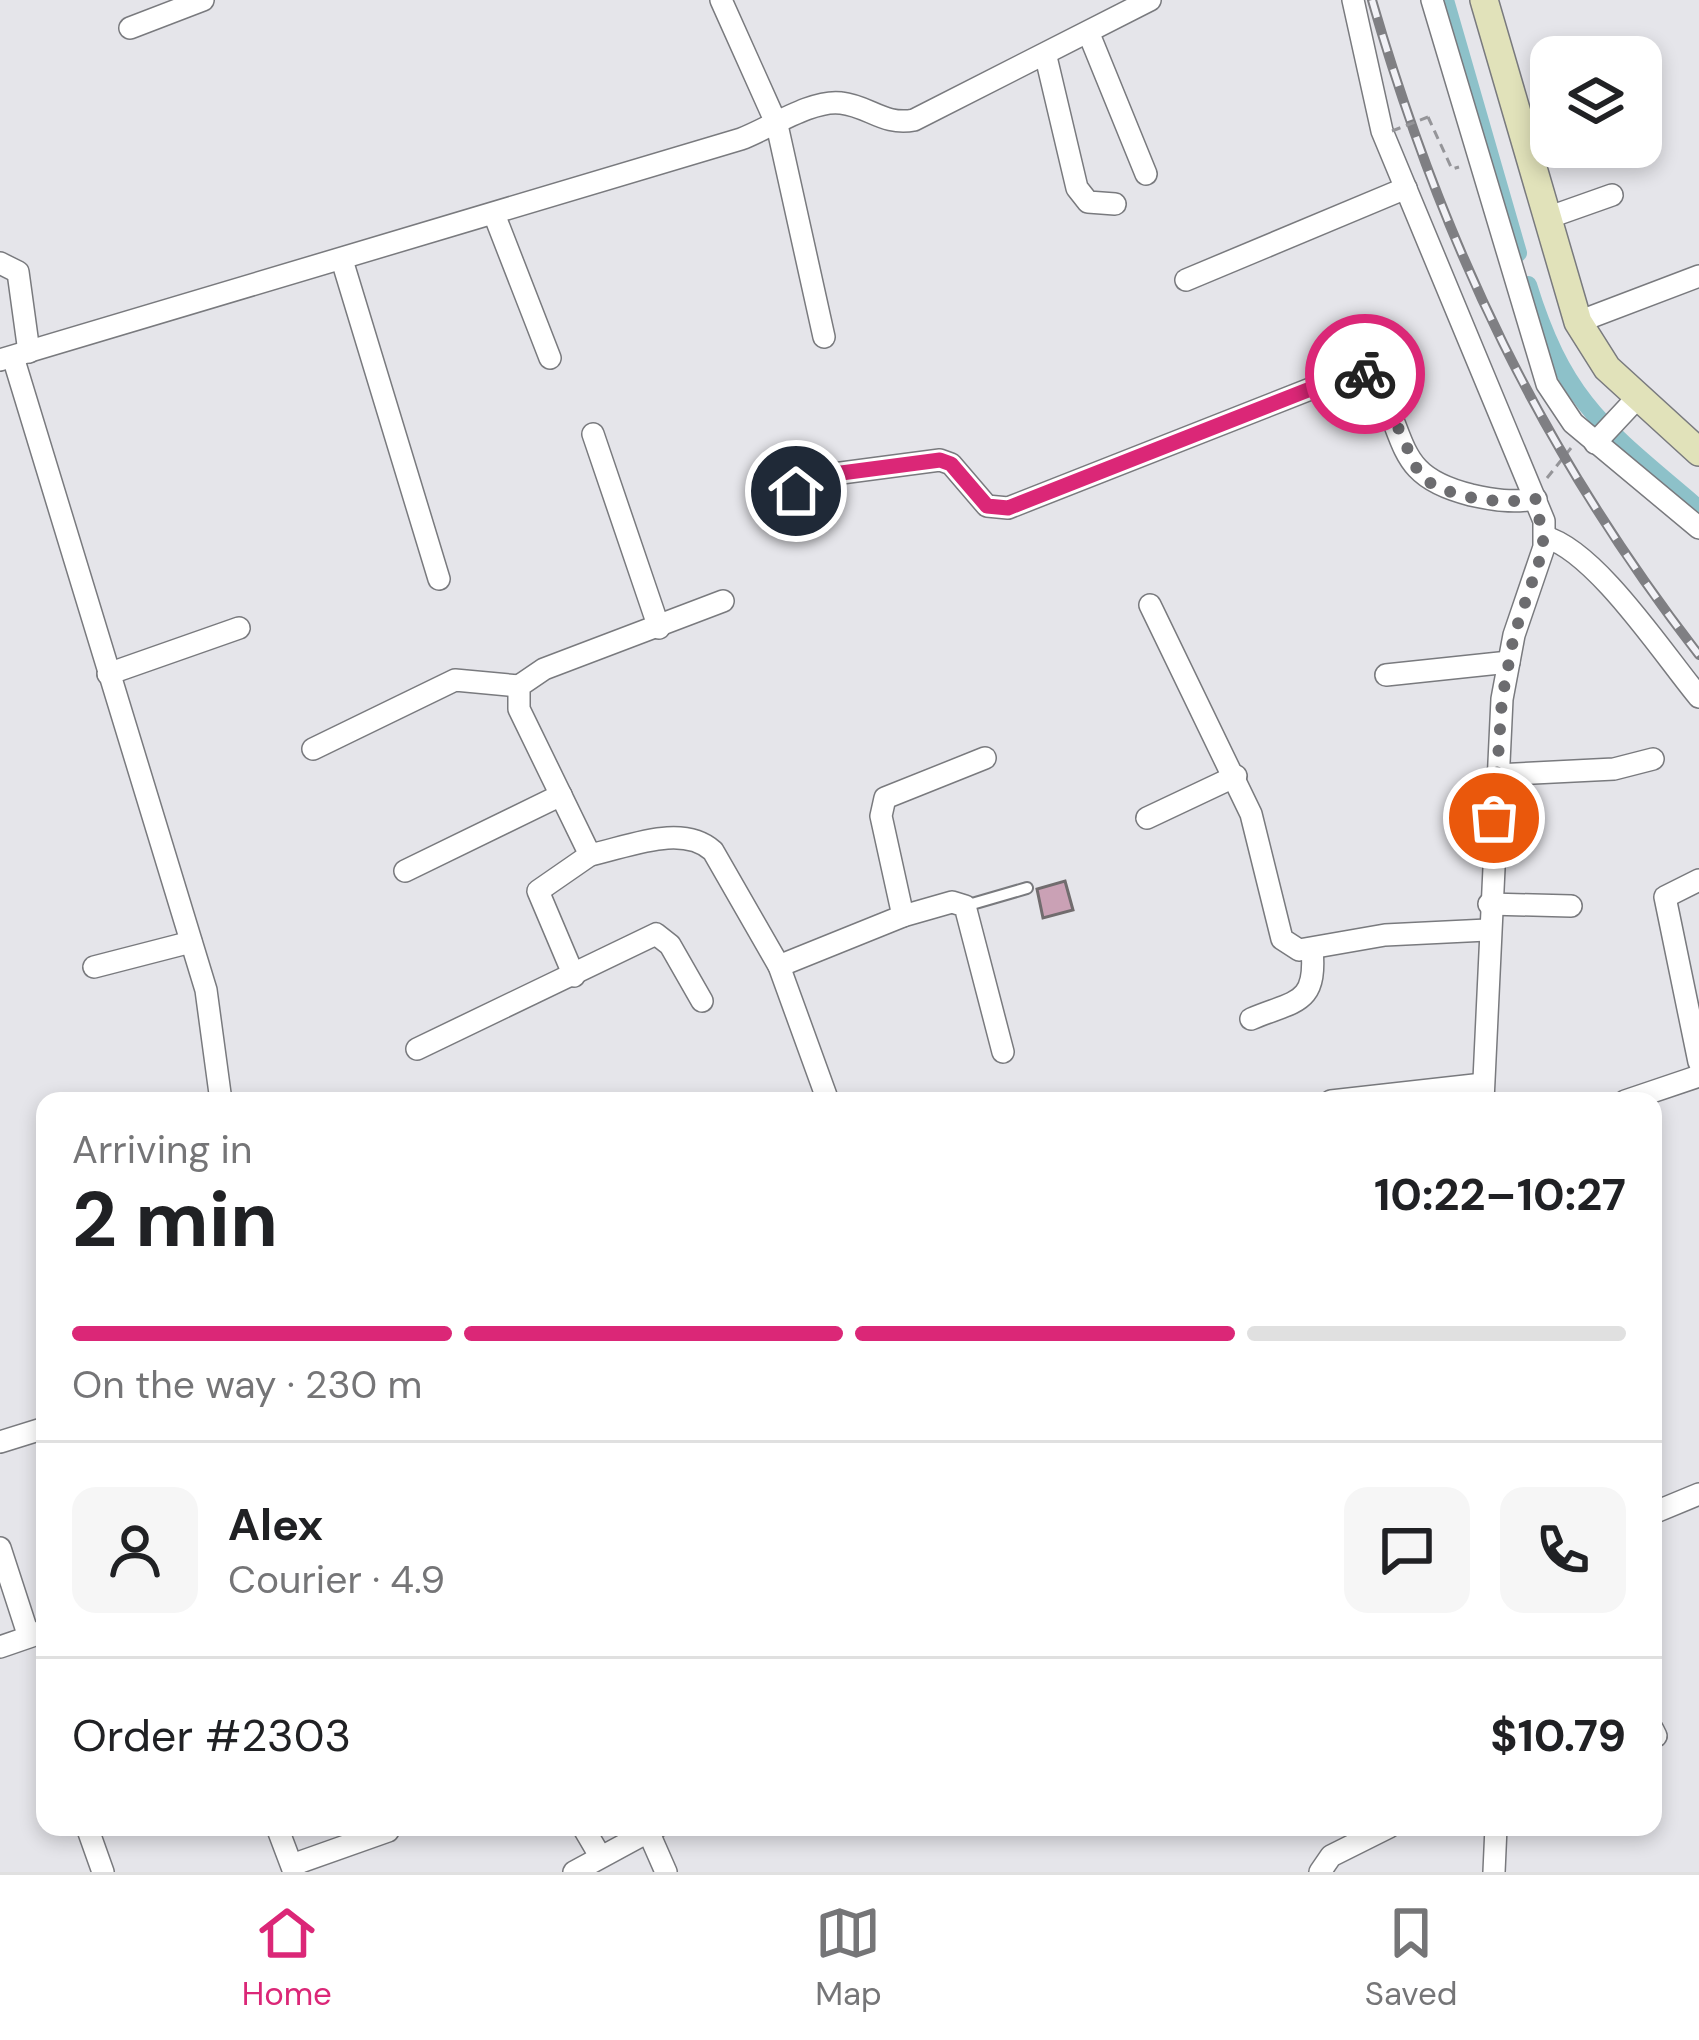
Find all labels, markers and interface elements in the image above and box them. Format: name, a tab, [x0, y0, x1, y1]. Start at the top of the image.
map controls	[1530, 36, 1662, 168]
button: layers	[1530, 36, 1662, 168]
courier	[1305, 314, 1425, 434]
icon: bike	[1332, 341, 1398, 407]
pin	[745, 440, 847, 542]
icon: home	[763, 458, 829, 524]
pin	[1443, 767, 1545, 869]
icon: bag	[1461, 785, 1527, 851]
text: Arriving in	[72, 1124, 252, 1175]
text: 10:22–10:27	[1374, 1165, 1626, 1224]
text: 2 min	[72, 1169, 278, 1270]
text: On the way · 230 m	[72, 1359, 422, 1410]
button: person	[72, 1487, 198, 1613]
button: chat	[1344, 1487, 1470, 1613]
button: phone	[1500, 1487, 1626, 1613]
text: Alex	[228, 1495, 323, 1554]
text: Courier · 4.9	[228, 1554, 445, 1605]
text: Order #2303	[72, 1706, 351, 1765]
text: $10.79	[1490, 1706, 1626, 1765]
tab: Home	[242, 1900, 332, 2015]
tab: Map	[815, 1900, 882, 2015]
tab: Saved	[1365, 1900, 1457, 2015]

